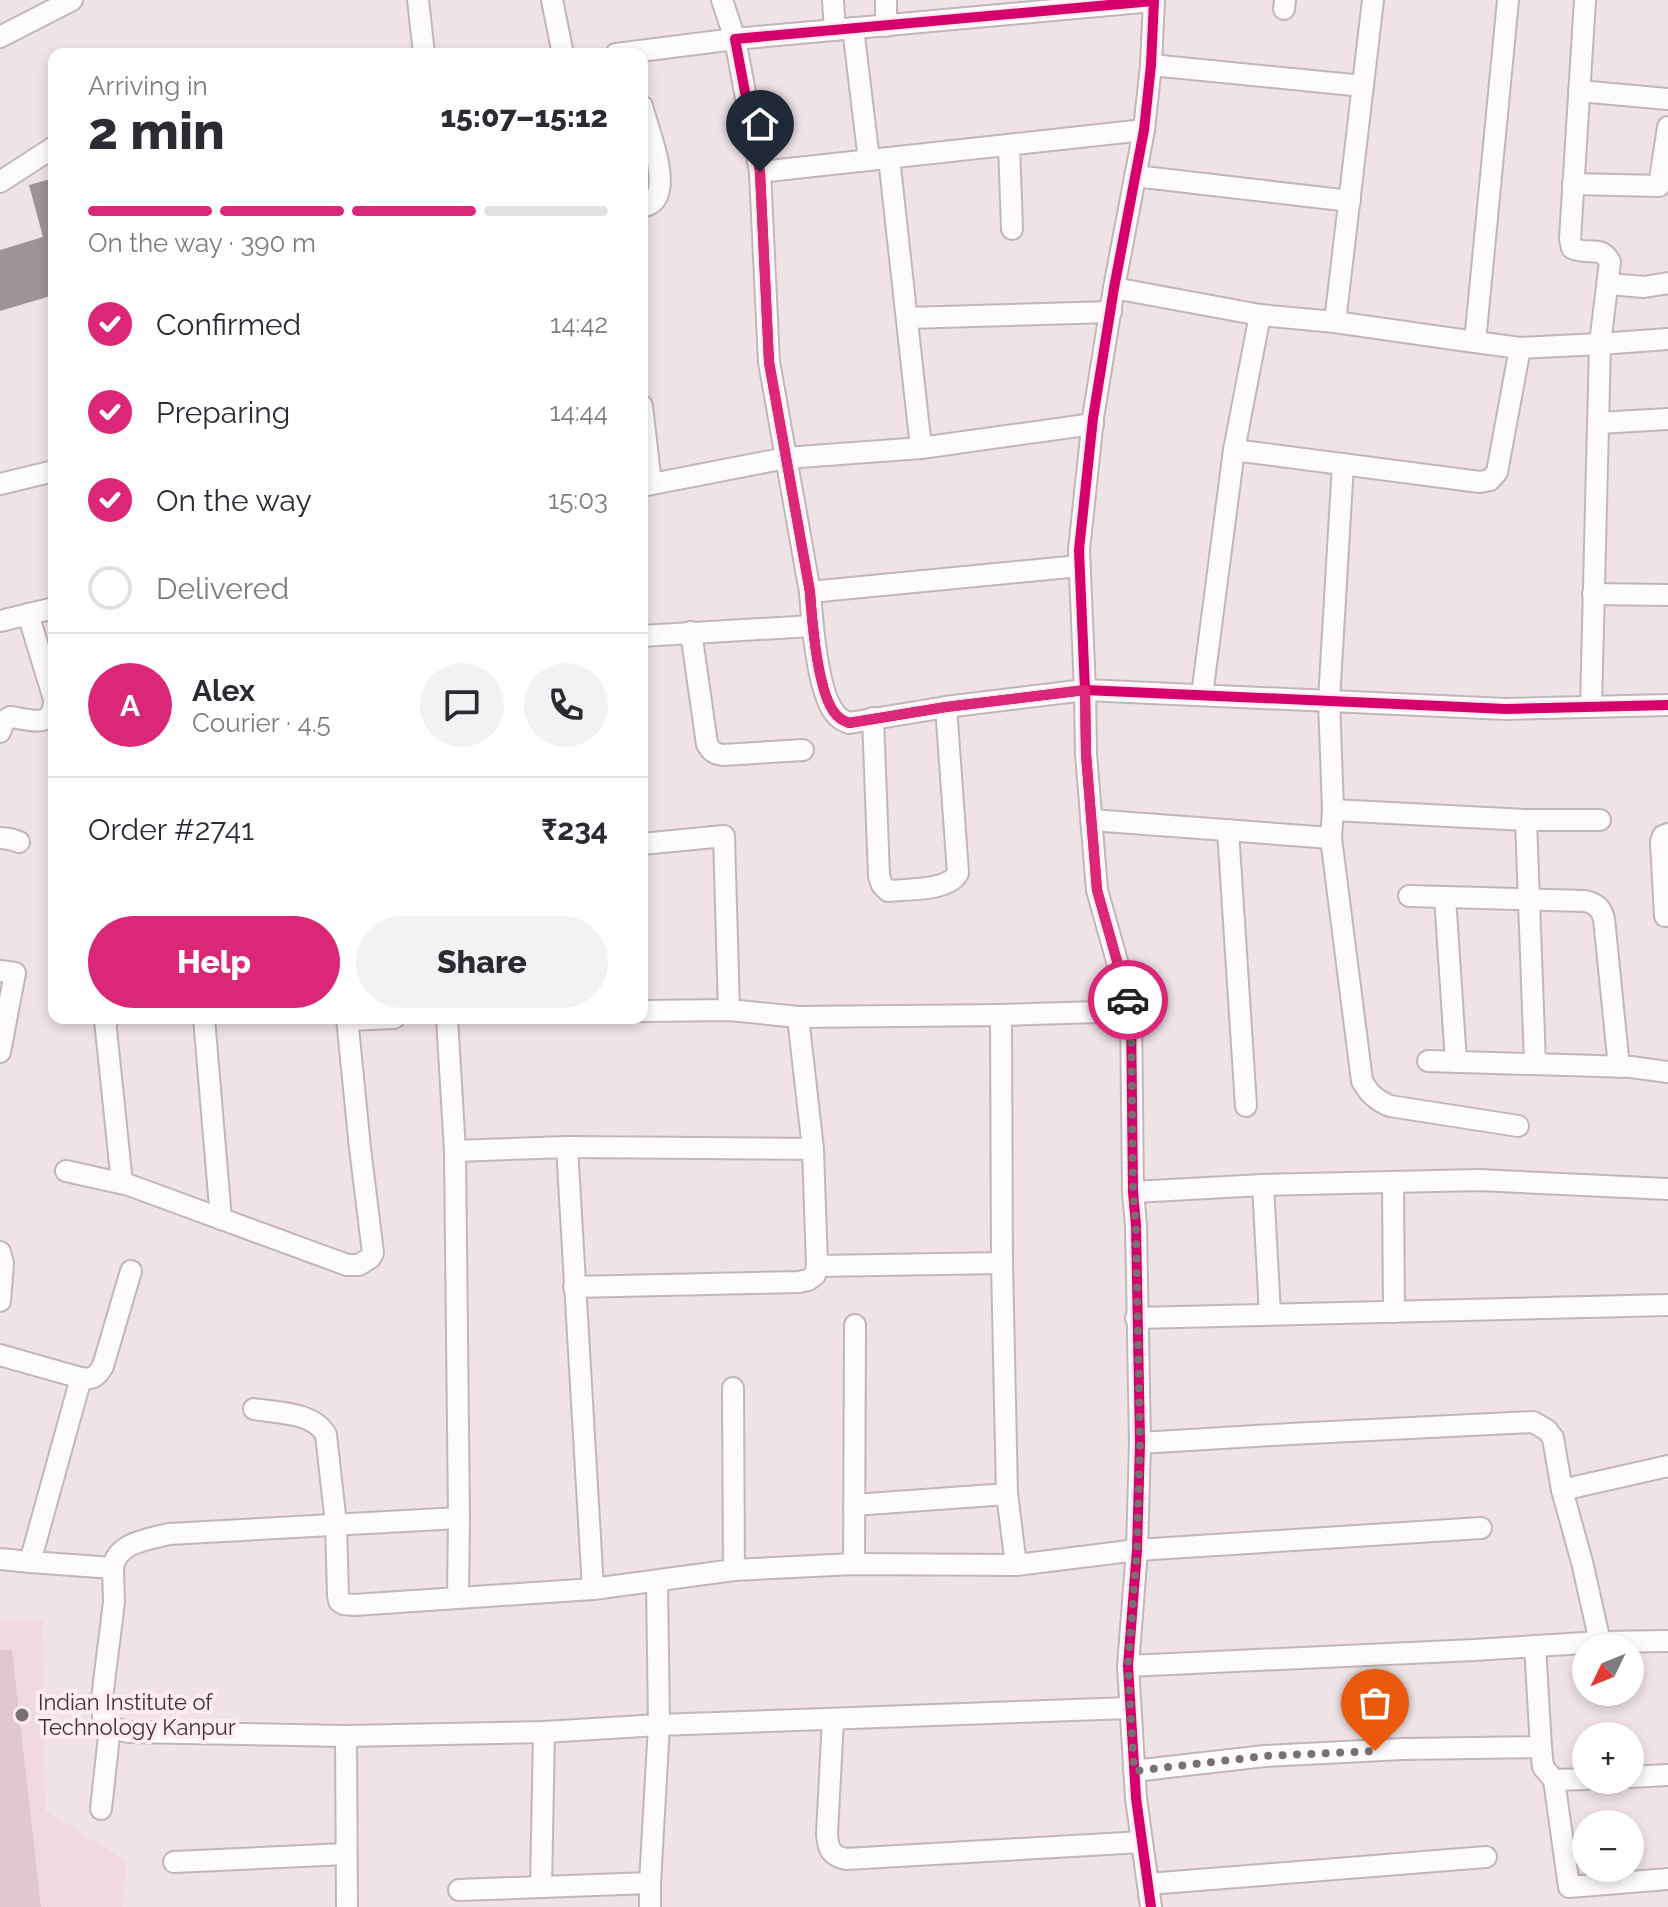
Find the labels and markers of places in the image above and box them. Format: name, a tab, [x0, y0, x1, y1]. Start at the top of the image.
pin	[726, 90, 794, 172]
pin	[1341, 1669, 1409, 1751]
place label: Indian Institute of Technology Kanpur	[38, 1689, 236, 1740]
marker: Indian Institute of Technology Kanpur	[13, 1706, 31, 1724]

